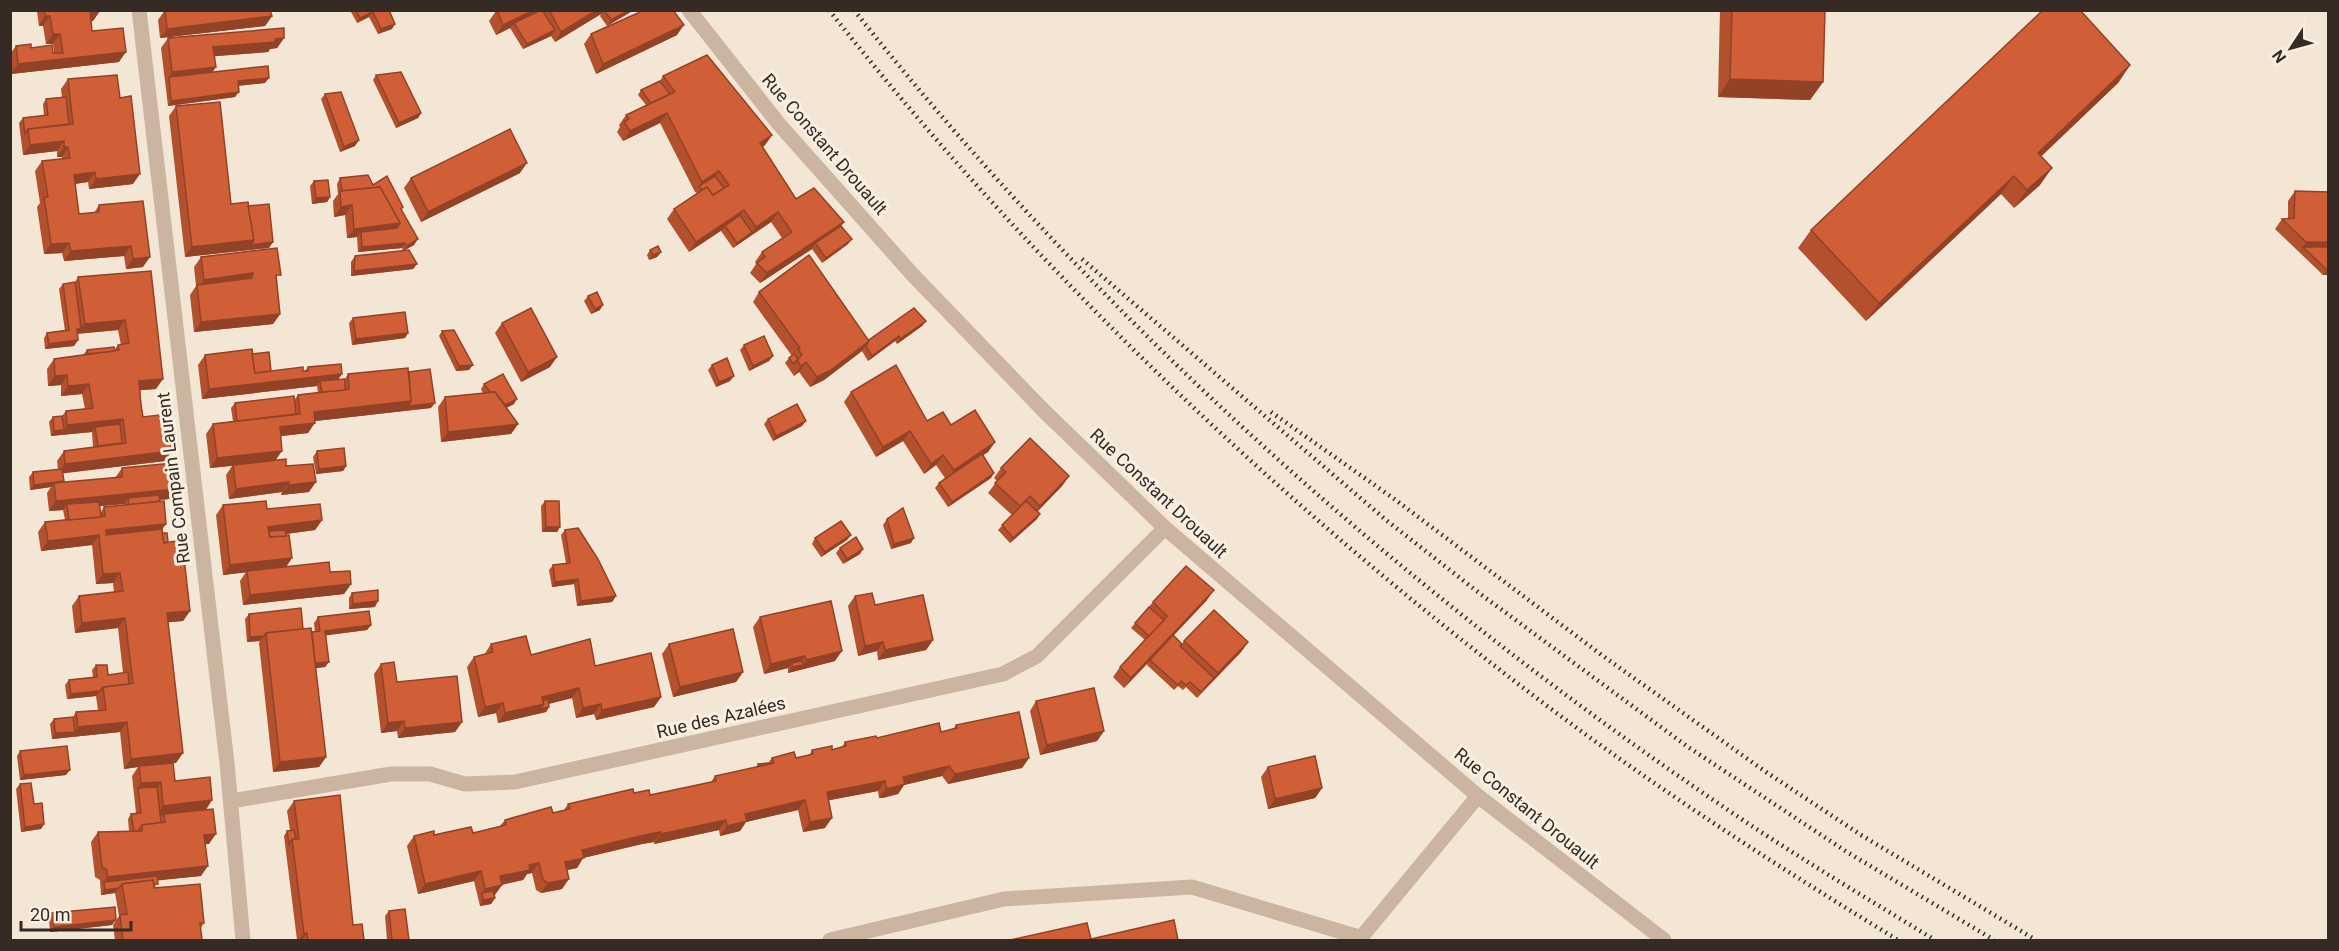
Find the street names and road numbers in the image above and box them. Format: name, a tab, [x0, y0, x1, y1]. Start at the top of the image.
street label: Rue Constant Drouault	[758, 69, 892, 219]
street label: Rue Compain Laurent	[152, 391, 194, 565]
street label: Rue Constant Drouault	[1086, 424, 1232, 562]
street label: Rue des Azalées	[654, 692, 788, 742]
street label: Rue Constant Drouault	[1450, 743, 1604, 873]

